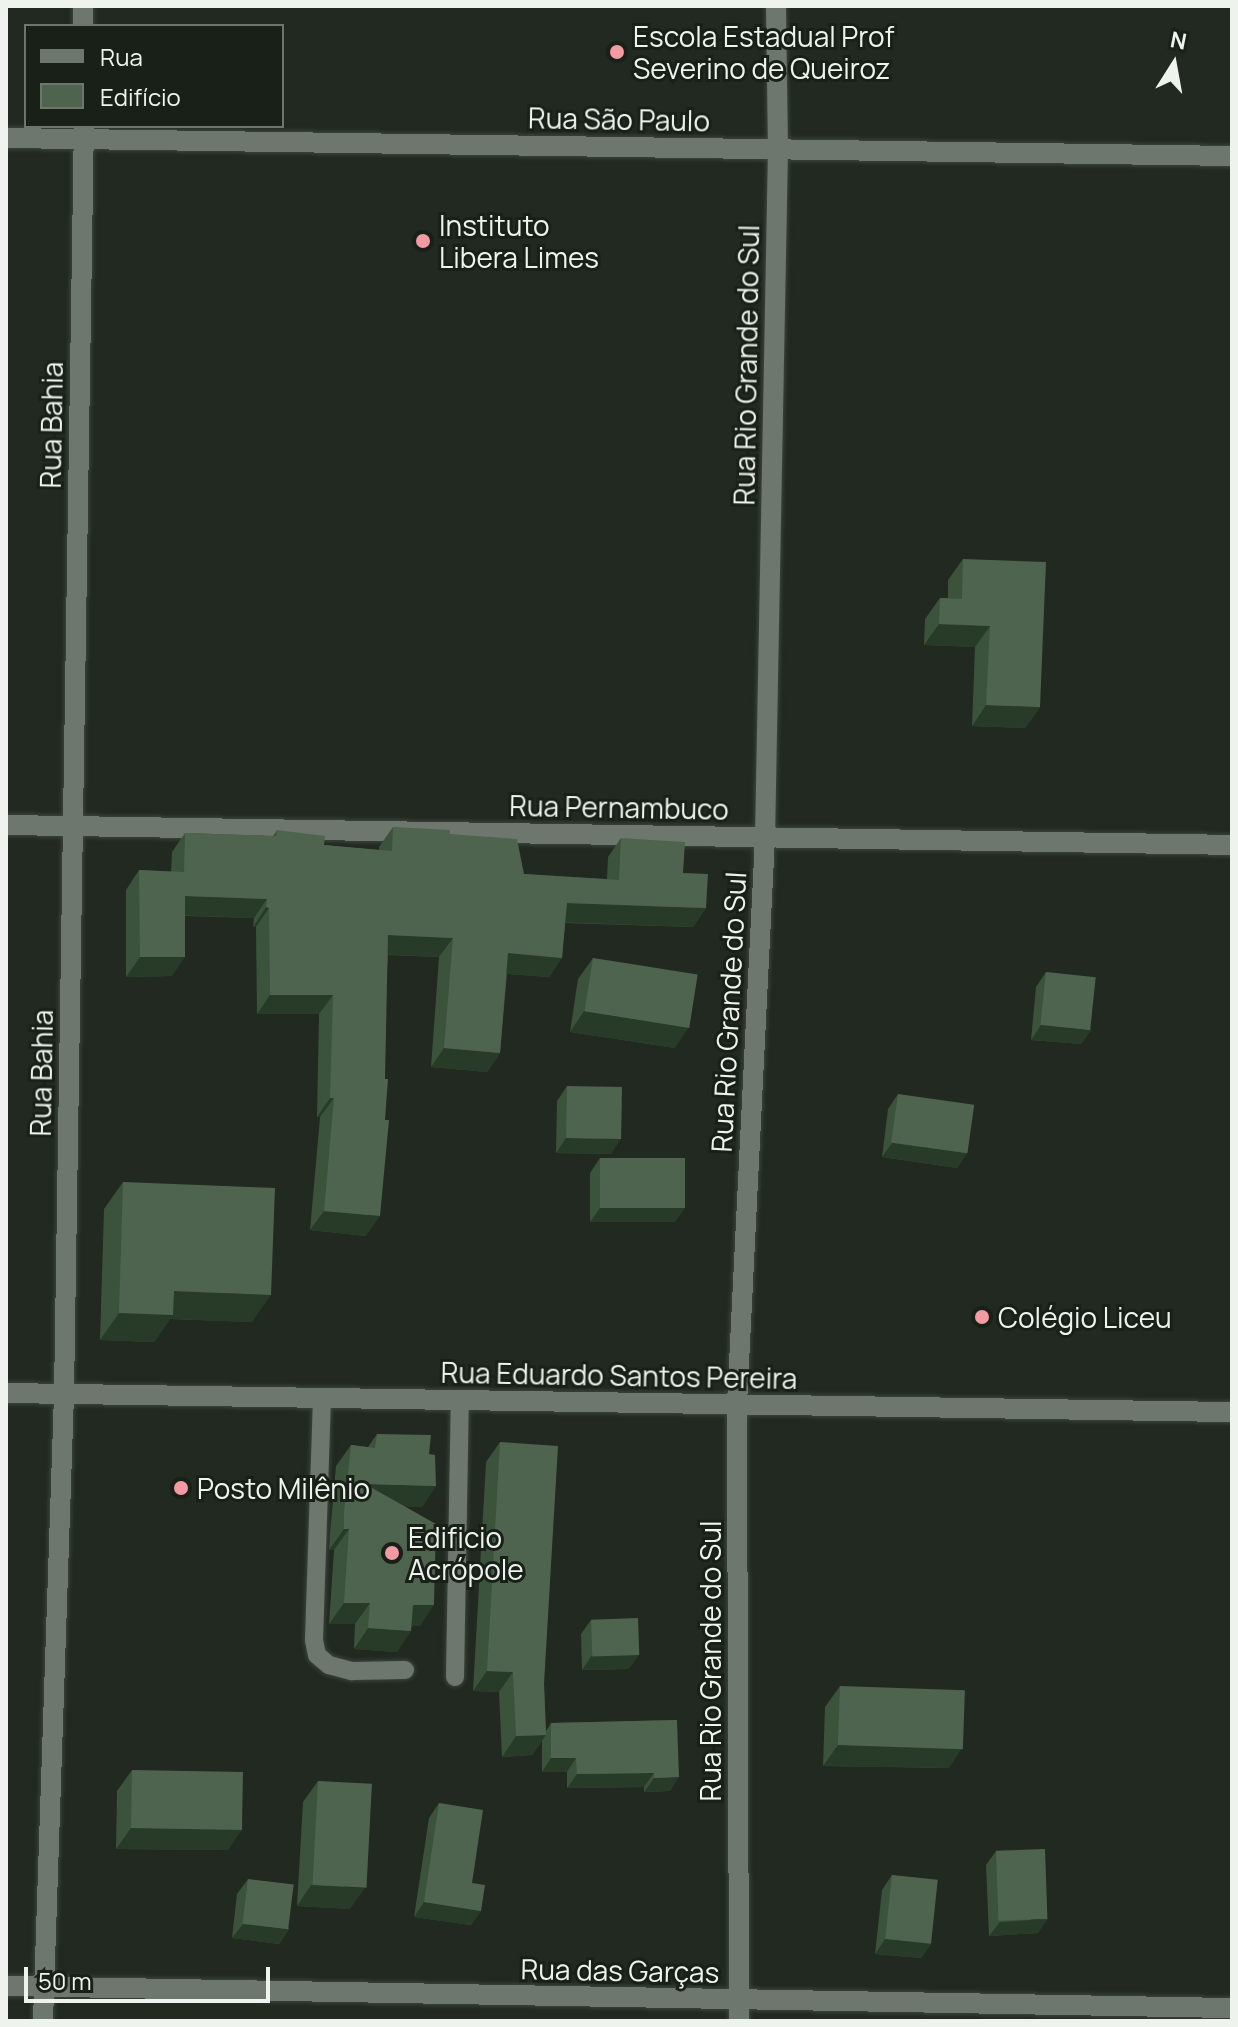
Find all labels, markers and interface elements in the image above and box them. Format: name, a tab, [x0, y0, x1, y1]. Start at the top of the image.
place label: Escola Estadual Prof Severino de Queiroz	[633, 19, 895, 85]
legend	[24, 24, 284, 128]
north arrow	[1134, 24, 1214, 104]
text: N	[1168, 24, 1189, 57]
text: Rua	[100, 40, 143, 73]
marker: Escola Estadual Prof Severino de Queiroz	[608, 43, 626, 61]
text: Edifício	[100, 80, 181, 113]
street label: Rua São Paulo	[528, 101, 710, 137]
place label: Instituto Libera Limes	[439, 208, 599, 274]
street label: Rua Rio Grande do Sul	[727, 224, 765, 506]
marker: Instituto Libera Limes	[414, 232, 432, 250]
street label: Rua Bahia	[33, 361, 69, 489]
street label: Rua Pernambuco	[509, 788, 729, 826]
street label: Rua Rio Grande do Sul	[704, 871, 752, 1153]
street label: Rua Bahia	[23, 1009, 59, 1137]
place label: Colégio Liceu	[998, 1300, 1172, 1334]
marker: Colégio Liceu	[973, 1308, 991, 1326]
street label: Rua Eduardo Santos Pereira	[440, 1355, 798, 1395]
place label: Posto Milênio	[197, 1471, 370, 1505]
marker: Posto Milênio	[172, 1479, 190, 1497]
place label: Edificio Acrópole	[408, 1520, 524, 1586]
street label: Rua Rio Grande do Sul	[693, 1521, 727, 1801]
marker: Edificio Acrópole	[383, 1544, 401, 1562]
scale bar	[28, 1951, 274, 2001]
street label: Rua das Garças	[520, 1951, 720, 1989]
text: 50 m	[38, 1964, 92, 1997]

